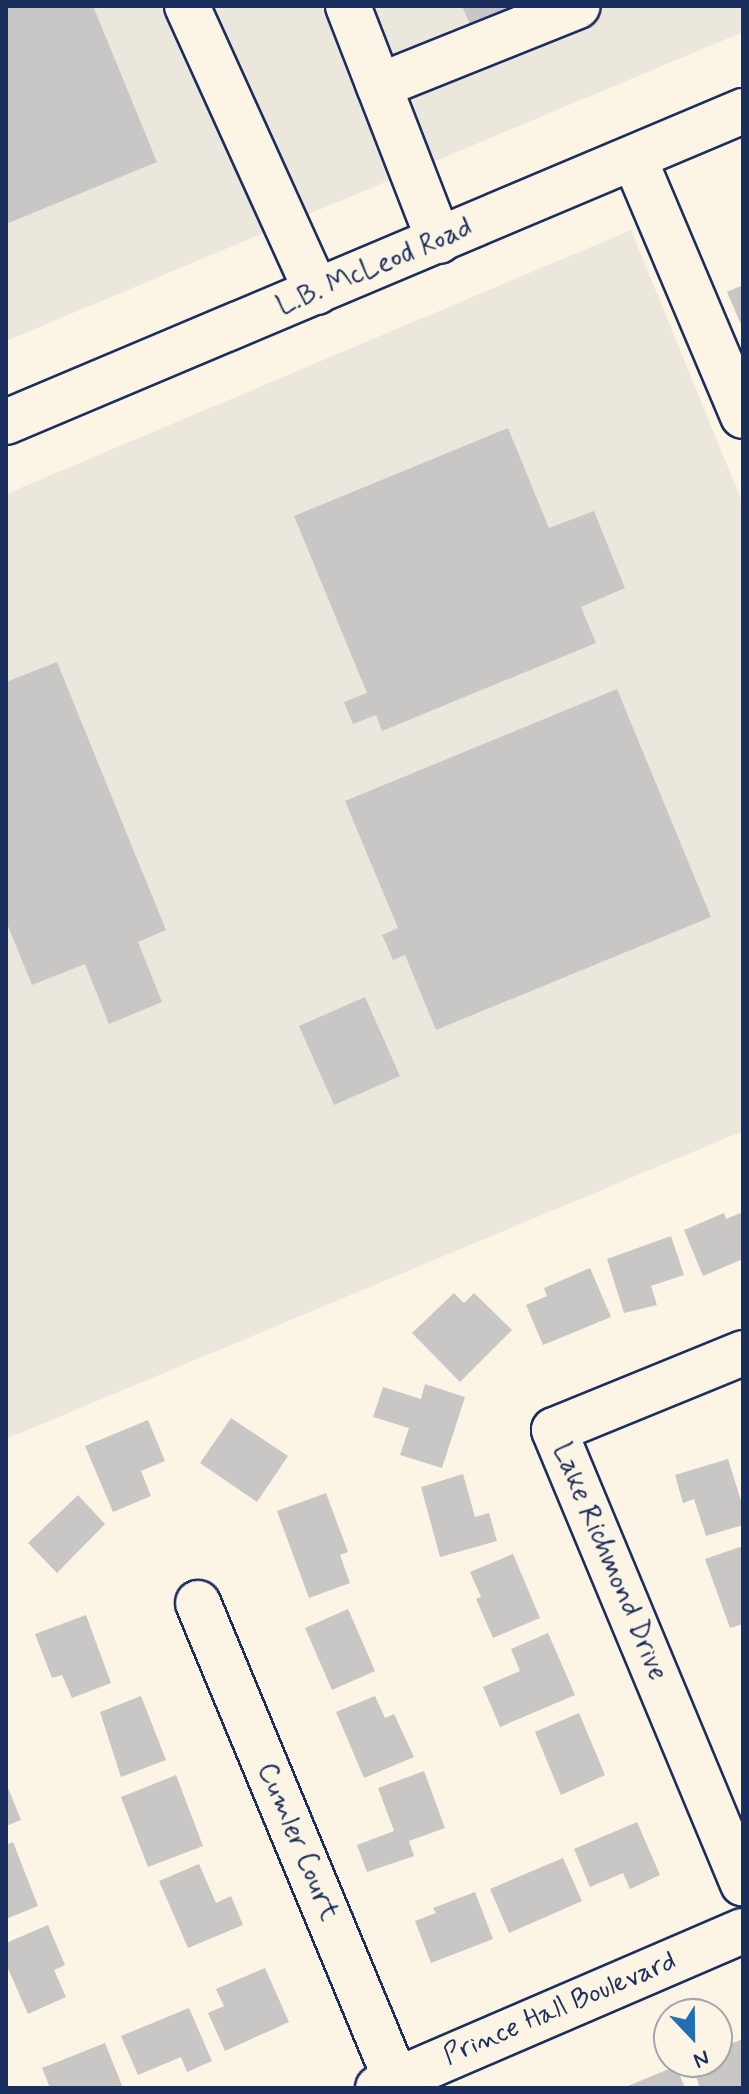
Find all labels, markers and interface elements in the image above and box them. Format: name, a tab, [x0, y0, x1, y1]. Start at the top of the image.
street label: L.B. McLeod Road	[272, 212, 478, 324]
street label: Lake Richmond Drive	[544, 1440, 674, 1684]
street label: Cumler Court	[249, 1759, 345, 1925]
street label: Prince Hall Boulevard	[438, 1944, 682, 2074]
north arrow	[653, 1998, 733, 2078]
text: N	[689, 2043, 713, 2074]

